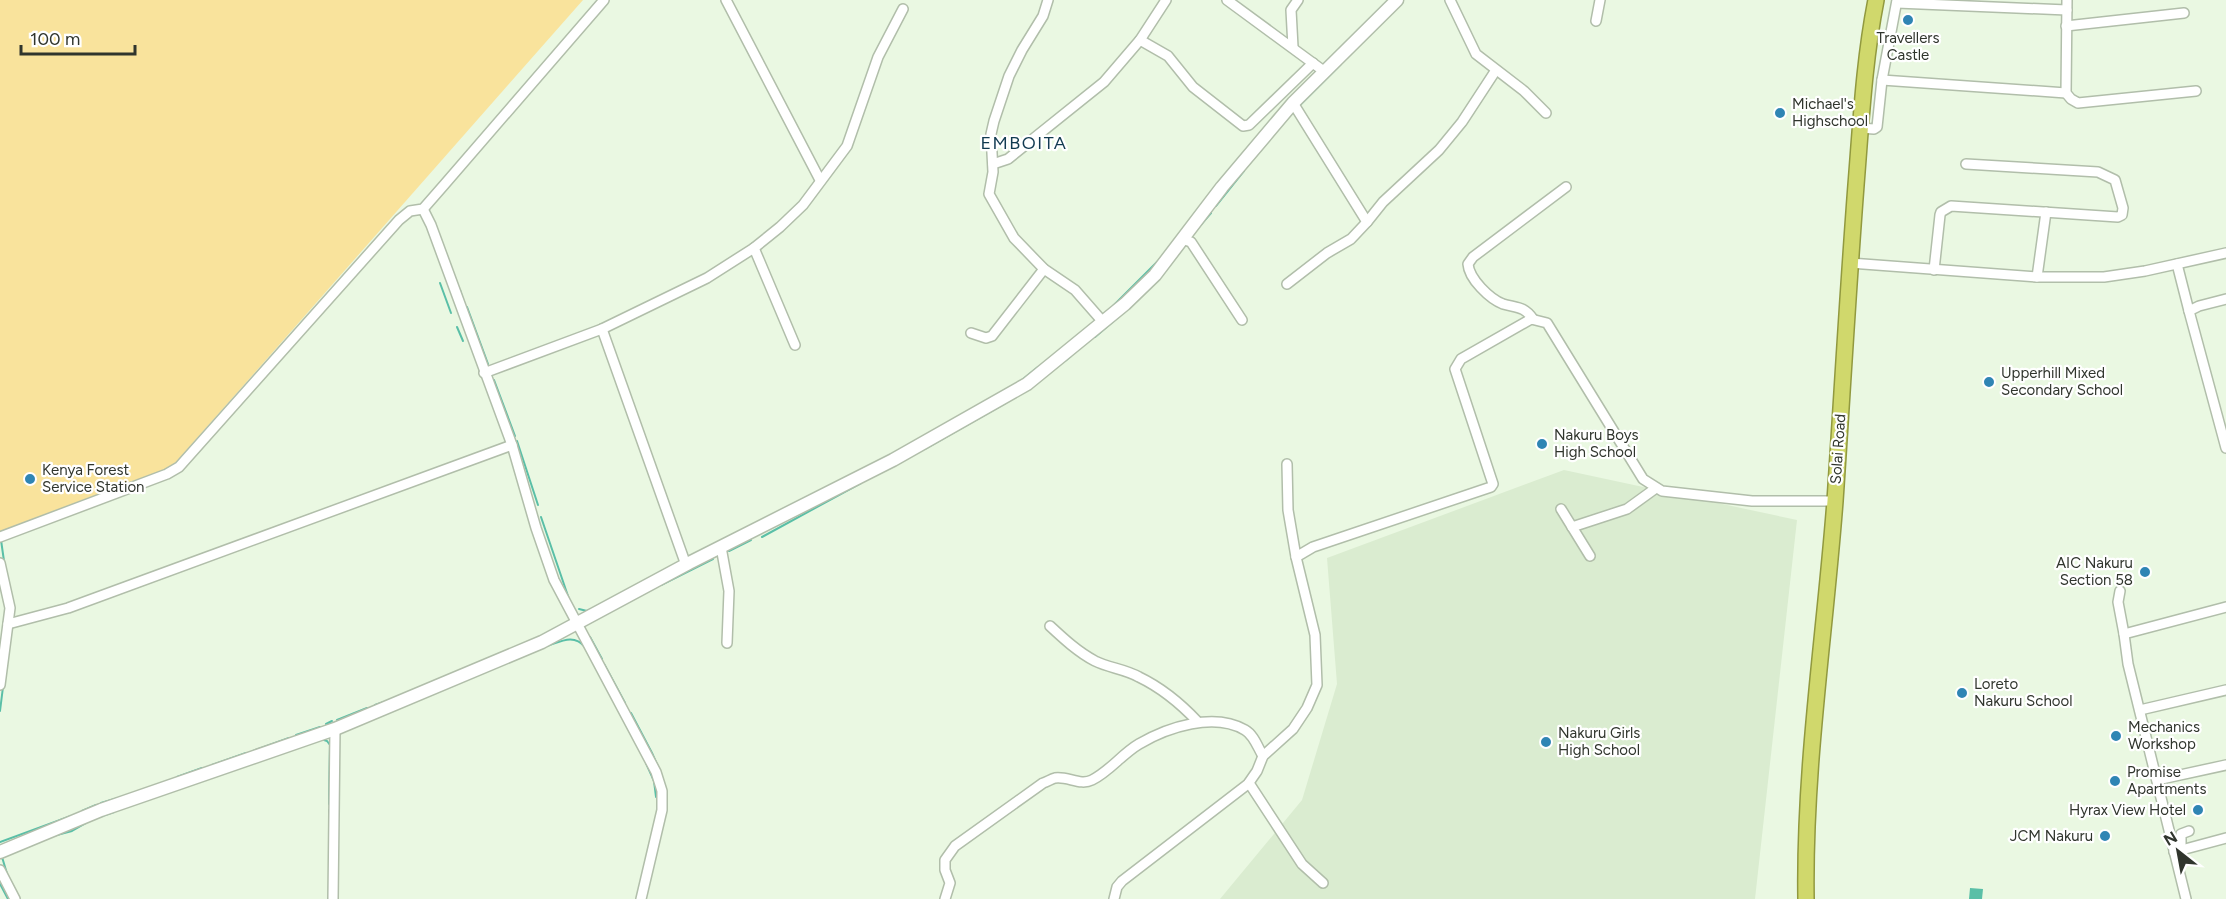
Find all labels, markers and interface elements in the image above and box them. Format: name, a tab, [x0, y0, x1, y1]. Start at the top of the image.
marker: Travellers Castle	[1901, 13, 1915, 27]
scale bar	[21, 18, 135, 56]
text: 100 m	[30, 28, 80, 50]
place label: Travellers Castle	[1877, 29, 1939, 64]
place label: Michael's Highschool	[1792, 95, 1868, 130]
marker: Michael's Highschool	[1773, 106, 1787, 120]
district label: EMBOITA	[980, 132, 1068, 154]
place label: Upperhill Mixed Secondary School	[2001, 364, 2123, 399]
marker: Upperhill Mixed Secondary School	[1982, 375, 1996, 389]
street label: Solai Road	[1827, 413, 1849, 485]
place label: Nakuru Boys High School	[1554, 426, 1639, 461]
marker: Nakuru Boys High School	[1535, 437, 1549, 451]
place label: Kenya Forest Service Station	[42, 461, 144, 496]
marker: Kenya Forest Service Station	[23, 472, 37, 486]
place label: AIC Nakuru Section 58	[2056, 554, 2133, 589]
marker: AIC Nakuru Section 58	[2138, 565, 2152, 579]
place label: Loreto Nakuru School	[1974, 675, 2072, 710]
marker: Loreto Nakuru School	[1955, 686, 1969, 700]
place label: Mechanics Workshop	[2128, 718, 2200, 753]
place label: Nakuru Girls High School	[1558, 724, 1640, 759]
marker: Mechanics Workshop	[2109, 729, 2123, 743]
marker: Nakuru Girls High School	[1539, 735, 1553, 749]
place label: Promise Apartments	[2127, 763, 2206, 798]
marker: Promise Apartments	[2108, 774, 2122, 788]
place label: Hyrax View Hotel	[2069, 801, 2186, 819]
marker: Hyrax View Hotel	[2191, 803, 2205, 817]
north arrow	[2148, 821, 2208, 881]
place label: JCM Nakuru	[2010, 827, 2093, 845]
text: N	[2160, 827, 2181, 850]
marker: JCM Nakuru	[2098, 829, 2112, 843]

